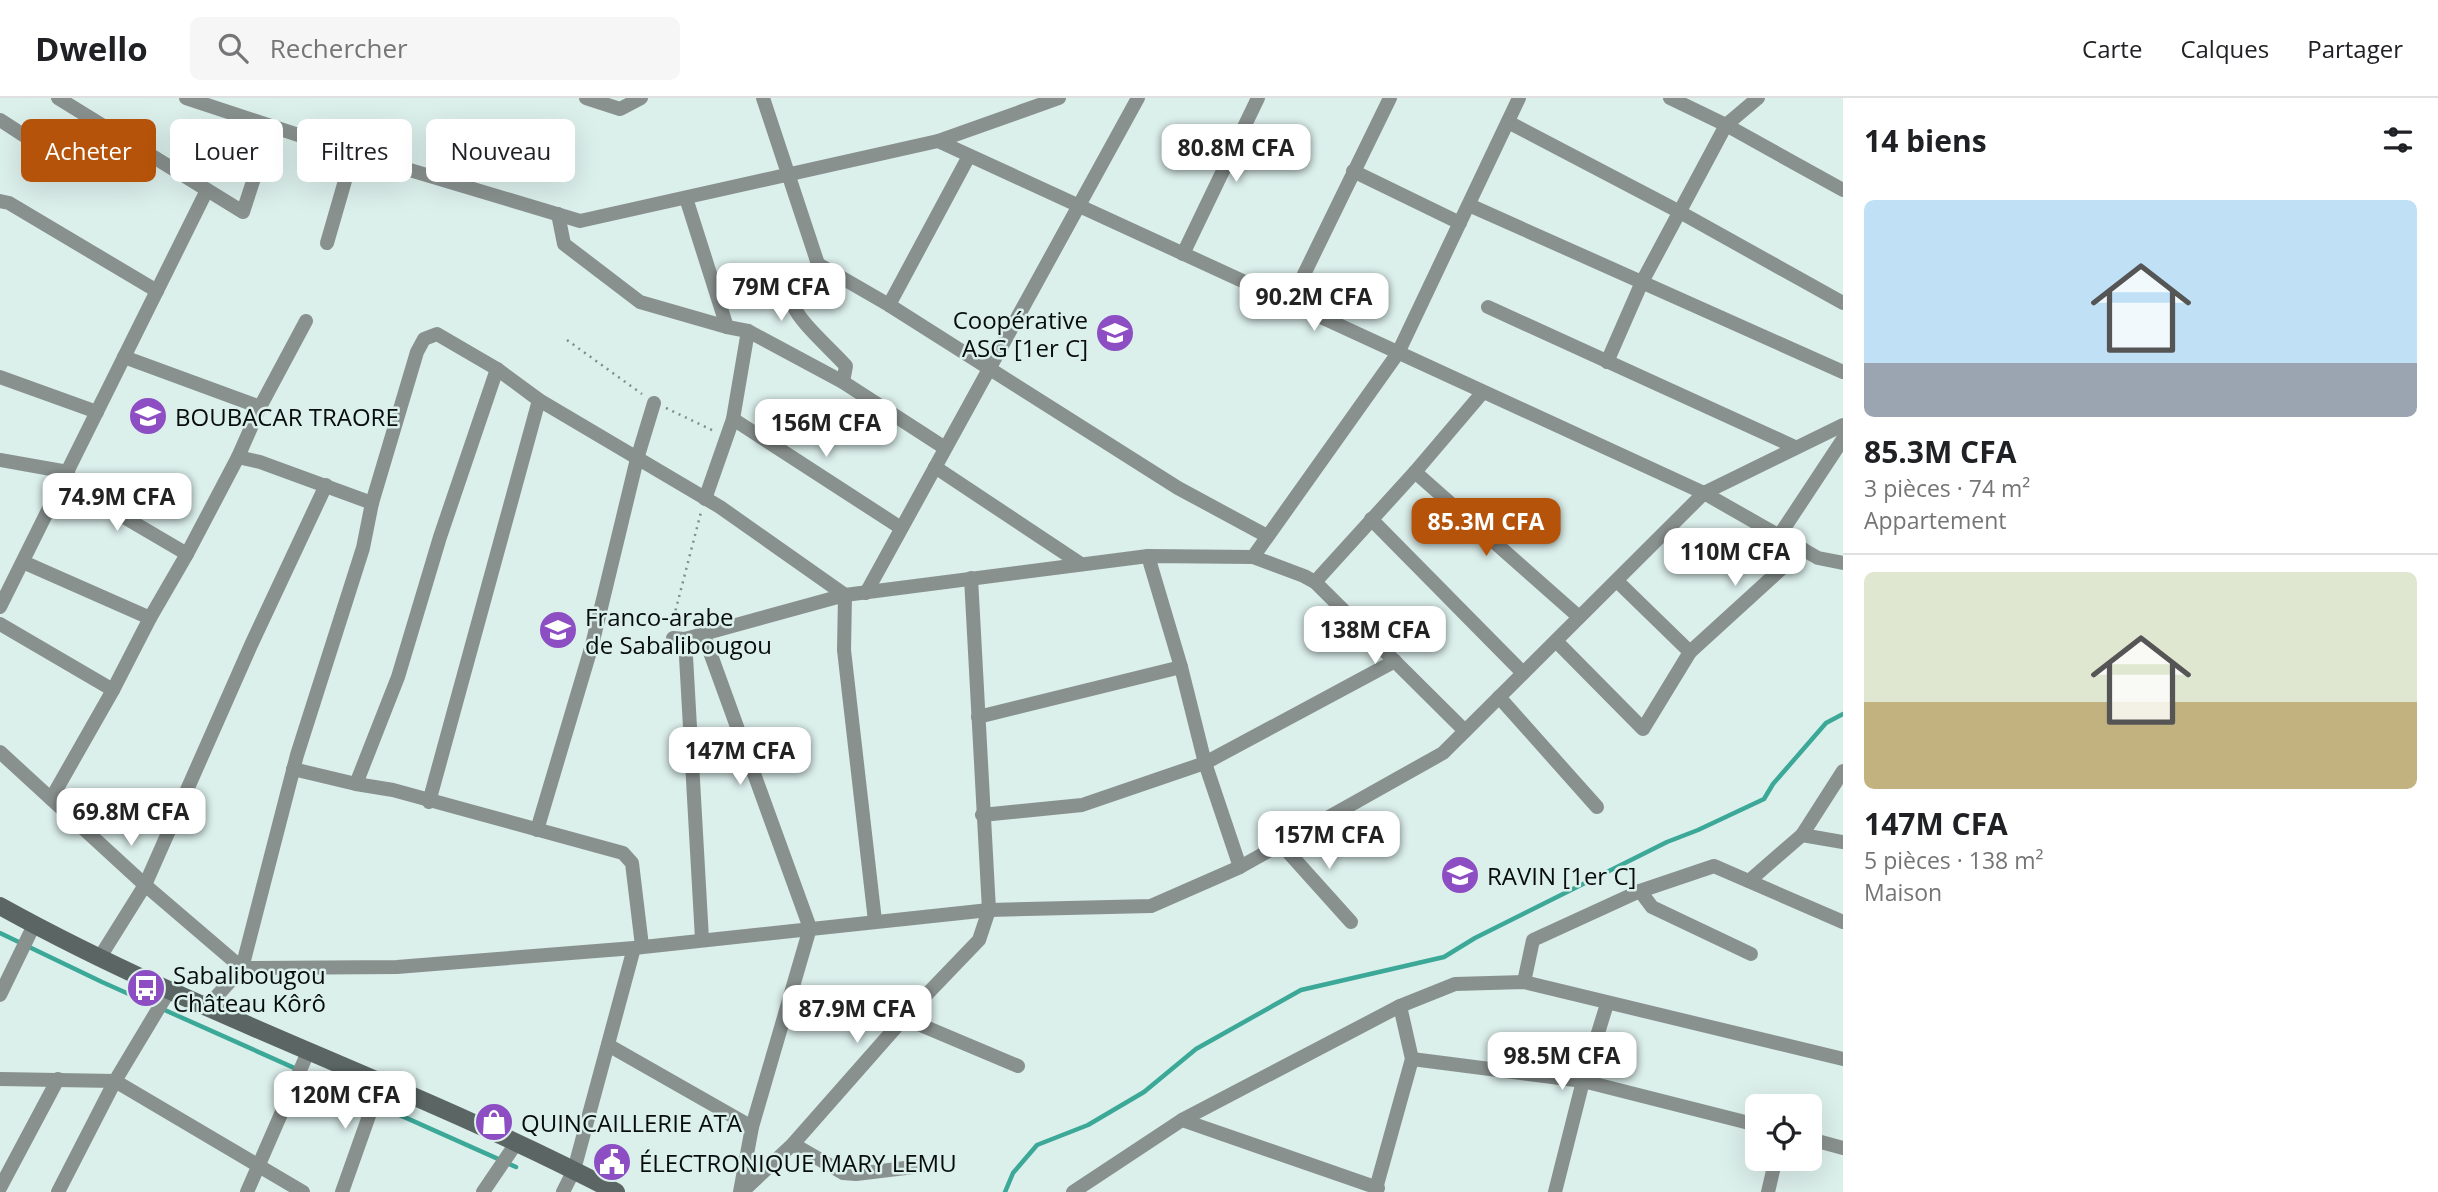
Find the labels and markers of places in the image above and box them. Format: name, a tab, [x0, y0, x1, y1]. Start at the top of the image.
pin: 80.8M CFA	[1156, 125, 1316, 184]
pin: 79M CFA	[716, 264, 846, 323]
pin: 90.2M CFA	[1234, 274, 1394, 333]
place label: Coopérative ASG [1er C]	[953, 303, 1088, 364]
school or university icon: Coopérative ASG [1er C]	[1094, 312, 1136, 354]
school or university icon: BOUBACAR TRAORE	[127, 395, 169, 437]
place label: BOUBACAR TRAORE	[175, 400, 399, 433]
pin: 156M CFA	[754, 400, 898, 459]
pin: 74.9M CFA	[37, 474, 197, 533]
pin: 85.3M CFA	[1406, 498, 1566, 558]
pin: 110M CFA	[1663, 528, 1807, 588]
place label: Franco-arabe de Sabalibougou	[585, 600, 772, 661]
pin: 138M CFA	[1303, 606, 1447, 666]
school or university icon: Franco-arabe de Sabalibougou	[537, 609, 579, 651]
pin: 147M CFA	[668, 728, 812, 787]
pin: 69.8M CFA	[51, 788, 211, 848]
pin: 157M CFA	[1257, 812, 1401, 871]
school or university icon: RAVIN [1er C]	[1439, 854, 1481, 896]
place label: RAVIN [1er C]	[1487, 859, 1636, 892]
place label: Sabalibougou Château Kôrô	[173, 958, 326, 1019]
bus stop icon: Sabalibougou Château Kôrô	[125, 967, 167, 1009]
pin: 87.9M CFA	[777, 986, 937, 1045]
pin: 98.5M CFA	[1482, 1032, 1642, 1092]
pin: 120M CFA	[273, 1072, 417, 1131]
shop icon: QUINCAILLERIE ATA	[473, 1101, 515, 1143]
place label: QUINCAILLERIE ATA	[521, 1106, 743, 1139]
public building icon: ÉLECTRONIQUE MARY LEMU	[591, 1141, 633, 1183]
place label: ÉLECTRONIQUE MARY LEMU	[639, 1146, 957, 1179]

